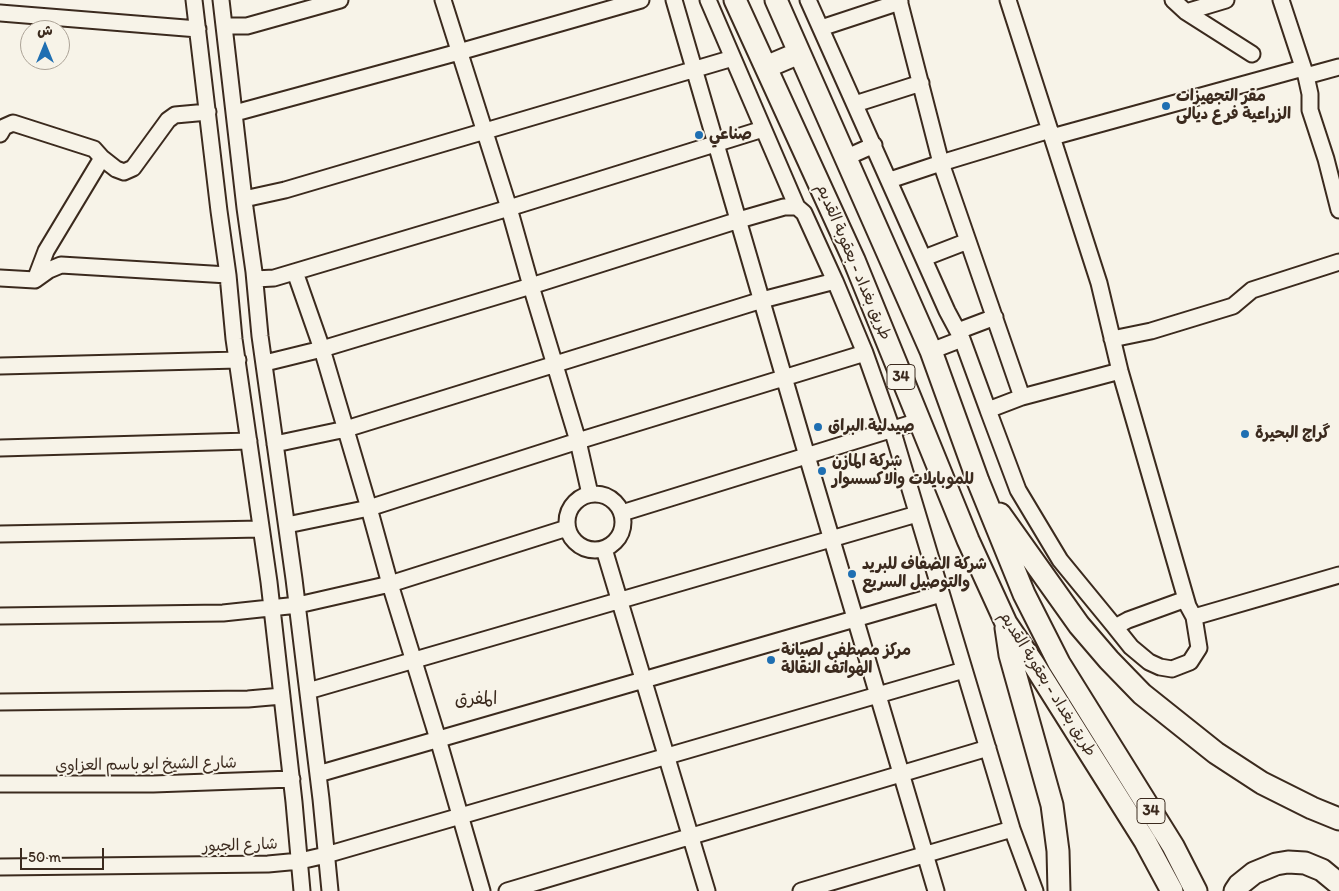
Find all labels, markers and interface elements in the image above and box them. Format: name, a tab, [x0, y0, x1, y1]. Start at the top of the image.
north arrow	[20, 20, 70, 70]
text: ش	[37, 22, 53, 39]
place label: مقر التجهيزات الزراعية فرع ديالى	[1176, 87, 1291, 125]
marker: مقر التجهيزات الزراعية فرع ديالى	[1160, 100, 1172, 112]
place label: صناعي	[709, 125, 752, 145]
marker: صناعي	[693, 129, 705, 141]
street label: طريق بغداد - بعقوبة القديم	[811, 181, 895, 343]
road number: 34	[887, 364, 915, 390]
place label: صيدلية البراق	[828, 417, 915, 437]
marker: صيدلية البراق	[812, 421, 824, 433]
place label: گراج البحيرة	[1255, 424, 1330, 444]
marker: گراج البحيرة	[1239, 428, 1251, 440]
place label: شركة المازن للموبايلات والاكسسوار	[832, 452, 974, 490]
marker: شركة المازن للموبايلات والاكسسوار	[816, 465, 828, 477]
place label: شركة الضفاف للبريد والتوصيل السريع	[862, 555, 987, 593]
marker: شركة الضفاف للبريد والتوصيل السريع	[846, 568, 858, 580]
street label: طريق بغداد - بعقوبة القديم	[994, 608, 1100, 760]
place label: مركز مصطفى لصيانة الهواتف النقالة	[781, 641, 911, 679]
marker: مركز مصطفى لصيانة الهواتف النقالة	[765, 654, 777, 666]
district label: المفرق	[455, 688, 497, 710]
street label: شارع الشيخ ابو باسم العزاوي	[55, 754, 237, 776]
road number: 34	[1137, 798, 1165, 824]
street label: شارع الجبور	[202, 835, 278, 857]
scale bar	[22, 838, 106, 870]
text: 50 m	[28, 848, 61, 866]

